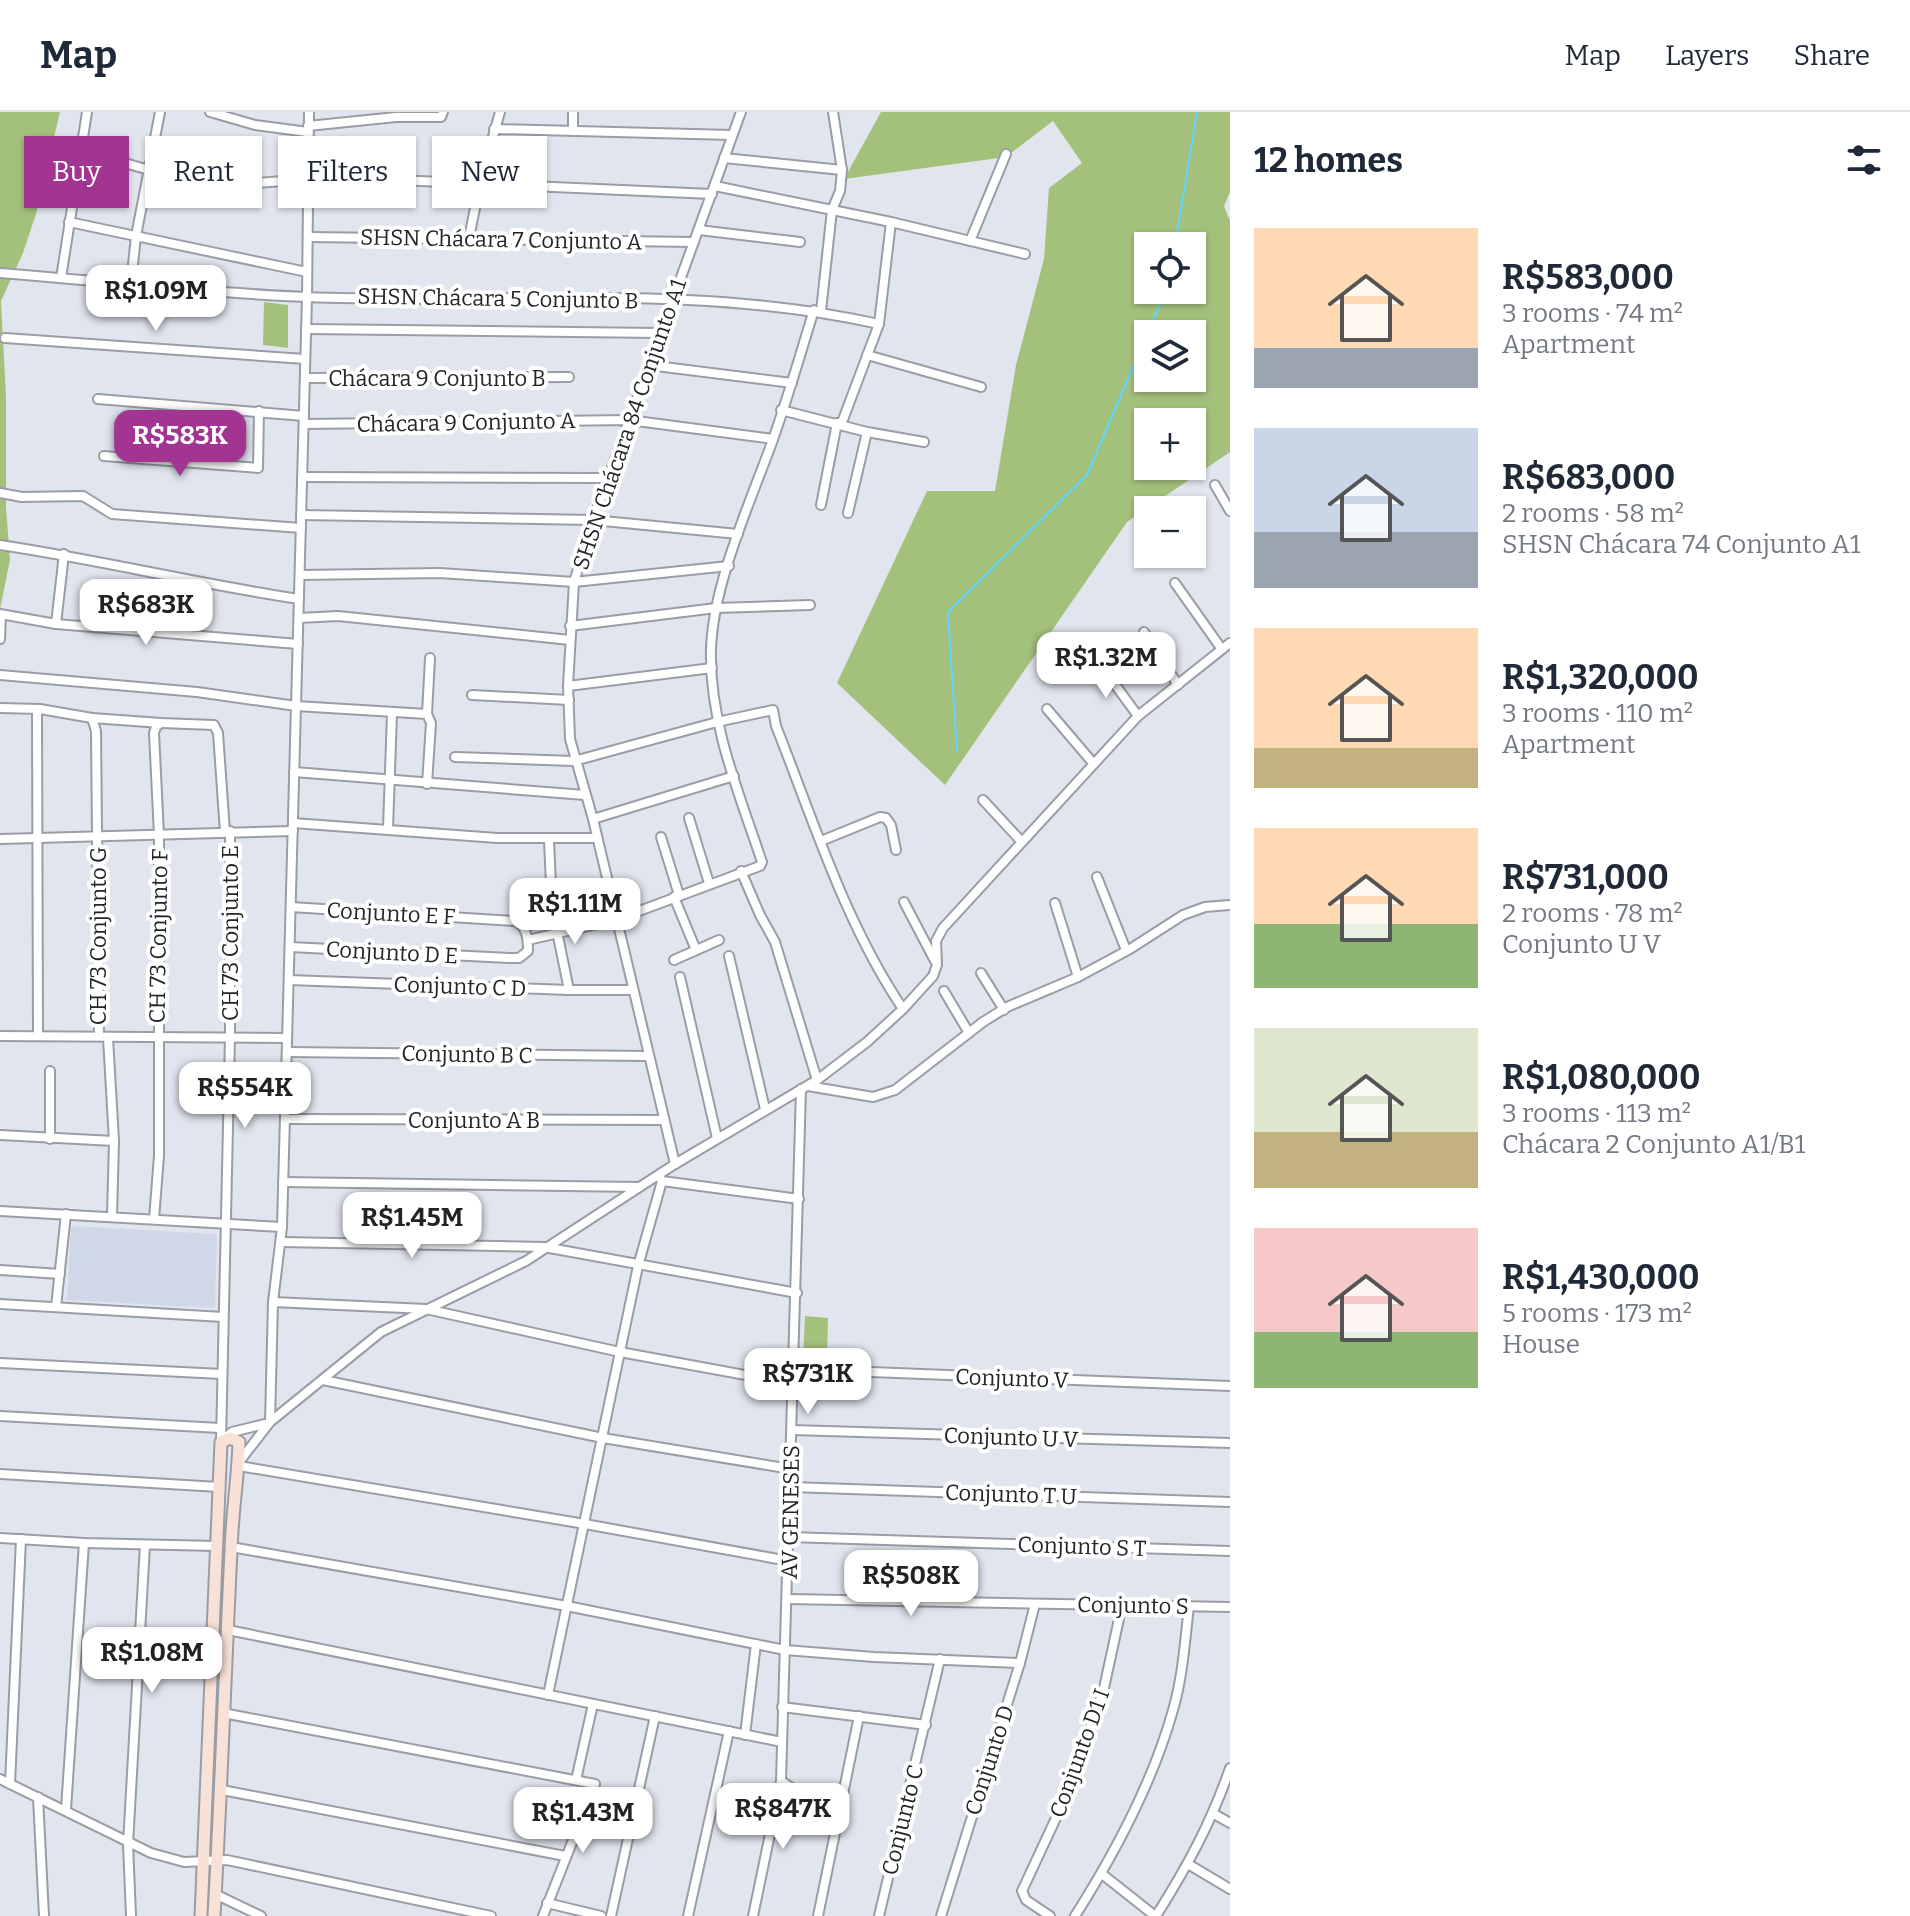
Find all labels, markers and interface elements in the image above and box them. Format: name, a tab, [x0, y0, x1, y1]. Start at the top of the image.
text: Map	[40, 32, 117, 78]
text: Map	[1564, 39, 1621, 72]
text: Layers	[1665, 39, 1749, 72]
text: Share	[1793, 39, 1870, 72]
chip: Buy	[24, 136, 129, 208]
chip: Rent	[145, 136, 262, 208]
chip: Filters	[278, 136, 416, 208]
chip: New	[432, 136, 547, 208]
icon: filters	[1842, 138, 1886, 182]
text: 12 homes	[1254, 140, 1403, 181]
street label: SHSN Chácara 7 Conjunto A	[360, 224, 643, 255]
map controls	[1134, 232, 1206, 568]
button: locate	[1134, 232, 1206, 304]
text: R$583,000	[1502, 257, 1674, 298]
icon: home	[1318, 260, 1414, 356]
pin: R$1.09M	[82, 265, 230, 333]
text: R$1.09M	[104, 275, 208, 306]
street label: SHSN Chácara 84 Conjunto A1	[567, 275, 692, 573]
street label: SHSN Chácara 5 Conjunto B	[357, 283, 639, 314]
text: 3 rooms · 74 m²	[1502, 298, 1683, 329]
button: layers	[1134, 320, 1206, 392]
text: Apartment	[1502, 329, 1635, 360]
street label: Chácara 9 Conjunto B	[328, 365, 546, 392]
street label: Chácara 9 Conjunto A	[356, 407, 576, 438]
button: +	[1134, 408, 1206, 480]
pin: R$583K	[115, 410, 245, 478]
text: R$583K	[132, 420, 228, 451]
text: R$683,000	[1502, 457, 1675, 498]
icon: home	[1318, 460, 1414, 556]
button: −	[1134, 496, 1206, 568]
text: 2 rooms · 58 m²	[1502, 498, 1684, 529]
text: SHSN Chácara 74 Conjunto A1	[1502, 529, 1861, 560]
pin: R$683K	[81, 579, 211, 647]
text: R$683K	[98, 589, 194, 620]
pin: R$1.32M	[1032, 632, 1180, 700]
text: R$1.32M	[1055, 642, 1157, 673]
text: R$1,320,000	[1502, 657, 1699, 698]
icon: home	[1318, 660, 1414, 756]
text: 3 rooms · 110 m²	[1502, 698, 1693, 729]
text: Apartment	[1502, 729, 1635, 760]
street label: CH 73 Conjunto E	[217, 845, 244, 1021]
street label: CH 73 Conjunto G	[85, 847, 112, 1025]
street label: CH 73 Conjunto F	[143, 849, 174, 1023]
text: R$731,000	[1502, 857, 1669, 898]
icon: home	[1318, 860, 1414, 956]
pin: R$1.11M	[501, 878, 649, 946]
text: R$1.11M	[527, 888, 623, 919]
street label: Conjunto E F	[326, 897, 456, 930]
text: 2 rooms · 78 m²	[1502, 898, 1683, 929]
text: Conjunto U V	[1502, 929, 1661, 960]
street label: Conjunto D E	[325, 936, 459, 969]
street label: Conjunto C D	[393, 971, 527, 1002]
street label: Conjunto B C	[401, 1040, 533, 1069]
text: R$1,080,000	[1502, 1057, 1701, 1098]
icon: home	[1318, 1060, 1414, 1156]
pin: R$554K	[180, 1062, 310, 1130]
text: R$554K	[197, 1072, 293, 1103]
text: 3 rooms · 113 m²	[1502, 1098, 1691, 1129]
street label: Conjunto A B	[408, 1107, 540, 1134]
text: Chácara 2 Conjunto A1/B1	[1502, 1129, 1805, 1160]
pin: R$1.45M	[338, 1192, 486, 1260]
text: R$1.45M	[361, 1202, 463, 1233]
text: R$1,430,000	[1502, 1257, 1700, 1298]
icon: home	[1318, 1260, 1414, 1356]
text: 5 rooms · 173 m²	[1502, 1298, 1692, 1329]
text: House	[1502, 1329, 1580, 1360]
pin: R$731K	[743, 1348, 873, 1416]
text: R$731K	[762, 1358, 854, 1389]
street label: Conjunto V	[955, 1363, 1070, 1394]
street label: Conjunto U V	[943, 1422, 1079, 1453]
street label: AV GENESES	[776, 1445, 805, 1579]
street label: Conjunto T U	[944, 1479, 1077, 1510]
street label: Conjunto S T	[1017, 1531, 1147, 1562]
pin: R$508K	[846, 1550, 976, 1618]
text: R$508K	[862, 1560, 960, 1591]
street label: Conjunto S	[1077, 1591, 1189, 1620]
pin: R$1.08M	[78, 1627, 226, 1695]
text: R$1.08M	[100, 1637, 204, 1668]
street label: Conjunto D1 I	[1044, 1685, 1115, 1821]
street label: Conjunto D	[959, 1702, 1020, 1819]
street label: Conjunto C	[876, 1762, 929, 1878]
pin: R$847K	[718, 1783, 848, 1851]
pin: R$1.43M	[509, 1787, 657, 1855]
text: R$847K	[735, 1793, 831, 1824]
text: R$1.43M	[532, 1797, 634, 1828]

